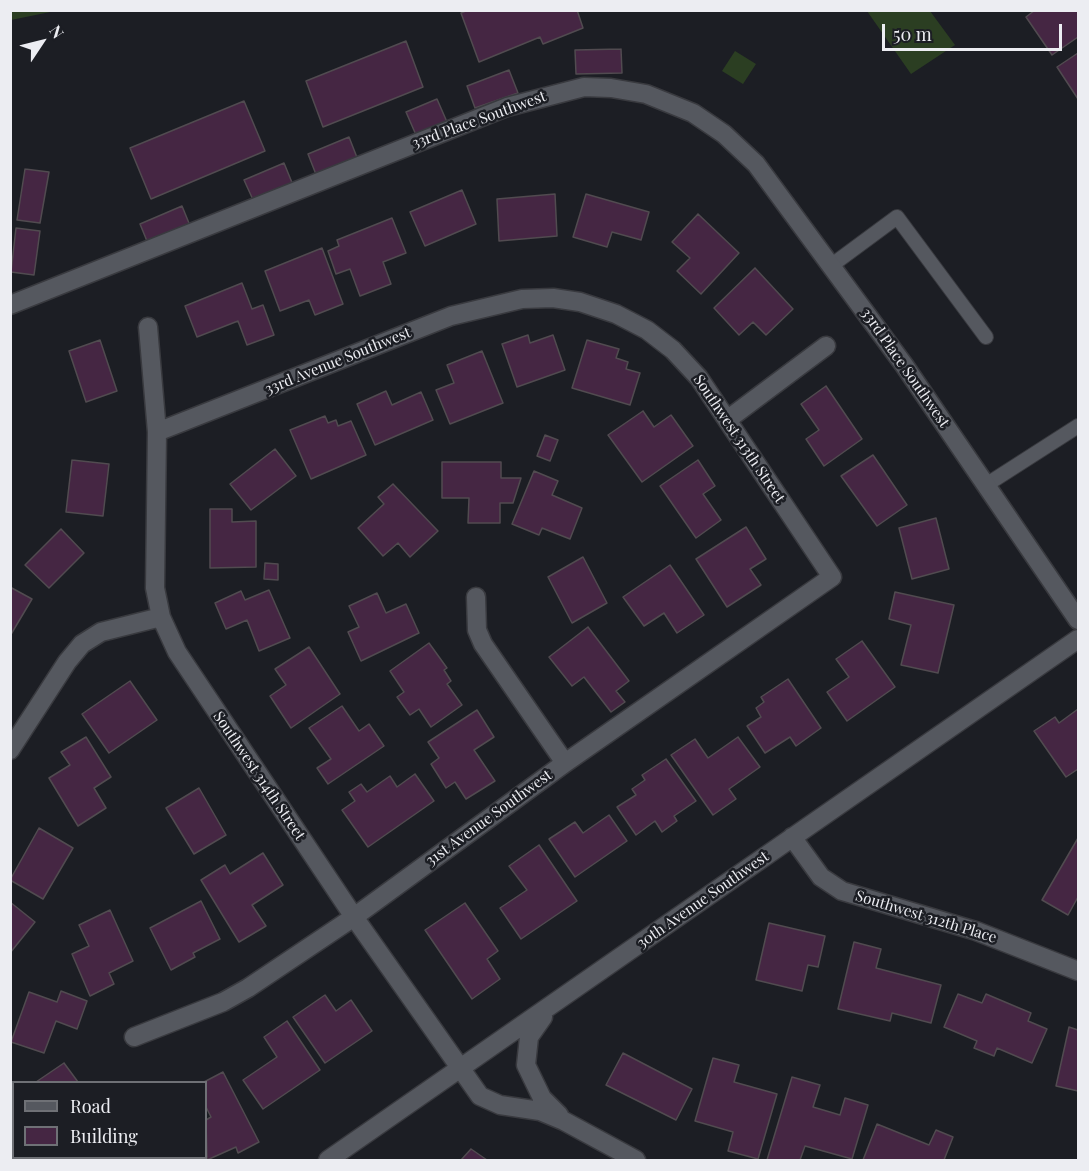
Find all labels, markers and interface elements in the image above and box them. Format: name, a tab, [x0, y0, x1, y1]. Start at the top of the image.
north arrow	[12, 12, 72, 72]
scale bar	[885, 12, 1065, 50]
text: N	[45, 21, 69, 42]
text: 50 m	[893, 22, 932, 46]
street label: 33rd Place Southwest	[409, 87, 549, 153]
street label: 33rd Place Southwest	[857, 305, 953, 431]
street label: 33rd Avenue Southwest	[262, 324, 414, 398]
street label: Southwest 313th Street	[689, 371, 789, 507]
street label: Southwest 314th Street	[209, 708, 309, 844]
street label: 31st Avenue Southwest	[422, 766, 556, 870]
street label: 30th Avenue Southwest	[634, 848, 772, 952]
street label: Southwest 312th Place	[853, 887, 999, 947]
legend	[12, 1081, 207, 1159]
text: Road	[70, 1094, 111, 1118]
text: Building	[70, 1124, 138, 1148]

